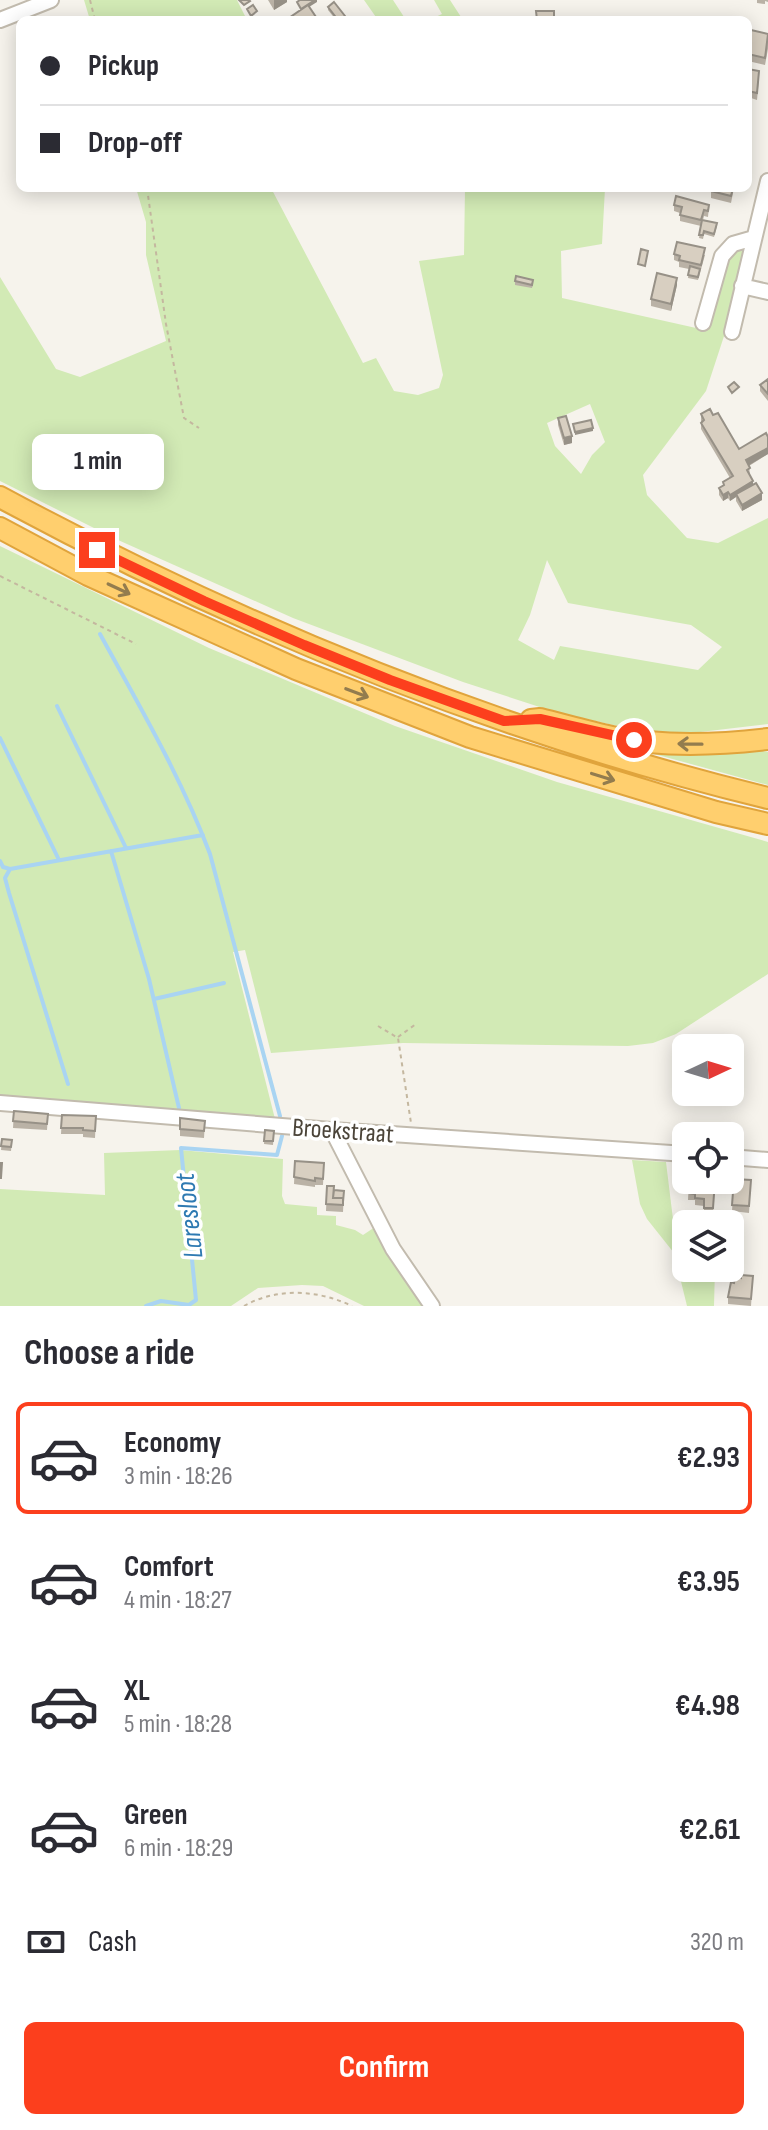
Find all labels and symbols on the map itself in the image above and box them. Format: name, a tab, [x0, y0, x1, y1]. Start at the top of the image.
callout: 1 min	[31, 434, 163, 490]
route end	[79, 532, 115, 568]
one-way arrow	[107, 582, 131, 597]
one-way arrow	[344, 687, 369, 701]
route start	[616, 722, 652, 758]
one-way arrow	[677, 736, 704, 751]
one-way arrow	[590, 771, 615, 785]
north arrow	[672, 1034, 744, 1106]
street label: Broekstraat	[291, 1112, 395, 1151]
water label: Laresloot	[169, 1171, 210, 1260]

